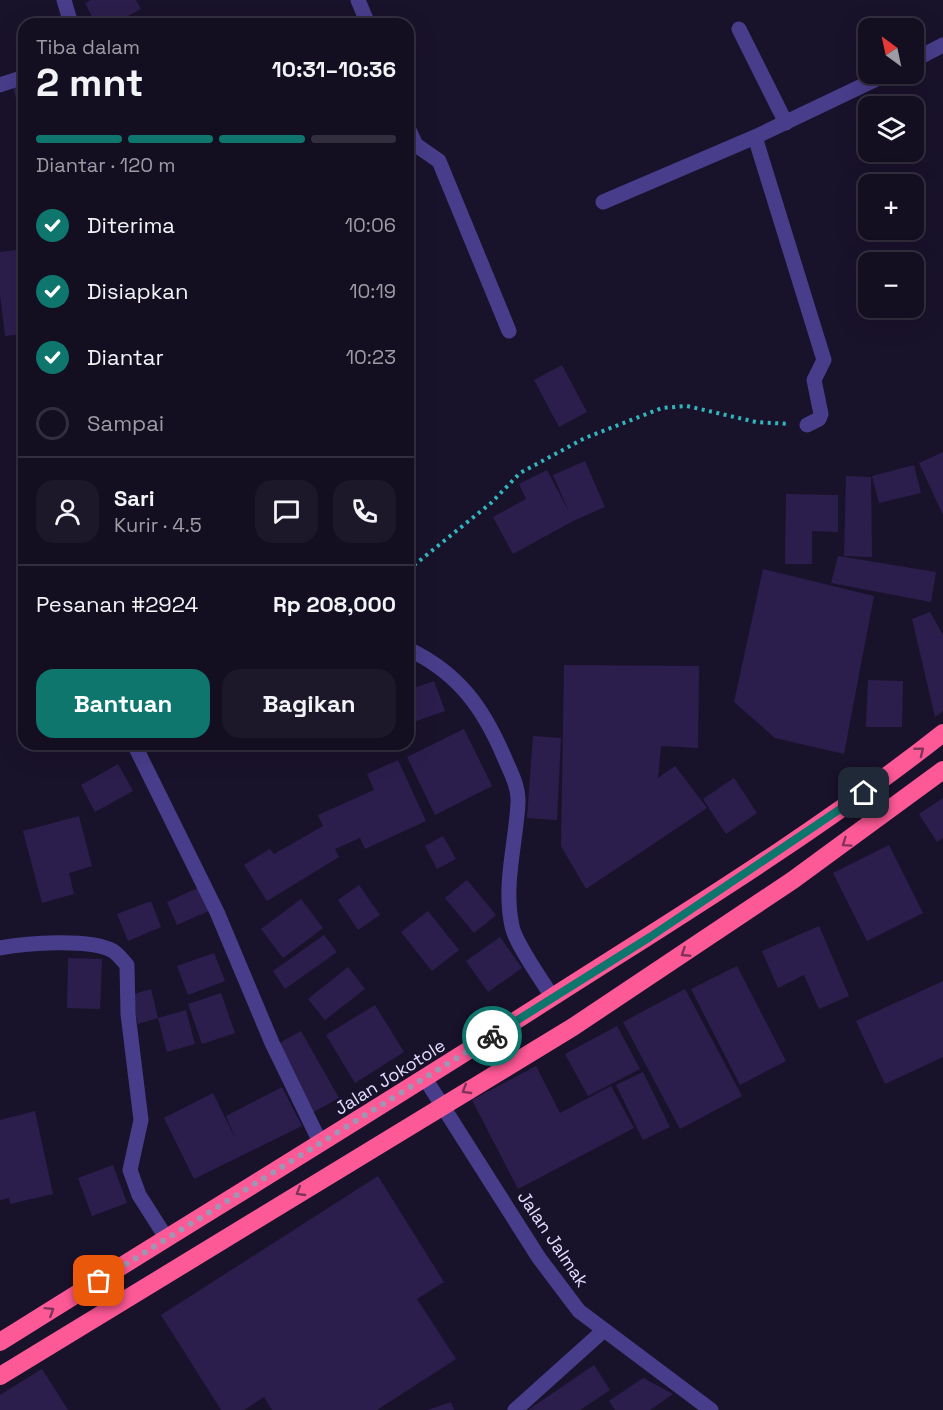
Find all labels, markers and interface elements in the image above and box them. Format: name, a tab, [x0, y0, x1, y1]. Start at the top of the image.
north arrow	[858, 18, 924, 84]
map controls	[858, 18, 924, 318]
text: Tiba dalam	[36, 34, 140, 60]
text: 10:31–10:36	[272, 55, 396, 83]
text: 2 mnt	[36, 58, 144, 107]
button: layers	[858, 96, 924, 162]
text: Diantar · 120 m	[36, 152, 175, 178]
button: +	[858, 174, 924, 240]
icon: check	[36, 209, 69, 242]
text: Diterima	[87, 211, 175, 239]
text: 10:06	[345, 212, 396, 238]
button: −	[858, 252, 924, 318]
icon: check	[36, 275, 69, 308]
text: Disiapkan	[87, 277, 189, 305]
text: 10:19	[349, 278, 396, 304]
icon: check	[36, 341, 69, 374]
text: Diantar	[87, 343, 164, 371]
text: 10:23	[346, 344, 396, 370]
text: Sampai	[87, 409, 164, 437]
button: person	[36, 480, 99, 543]
button: chat	[255, 480, 318, 543]
button: phone	[333, 480, 396, 543]
text: Sari	[114, 484, 155, 512]
text: Kurir · 4.5	[114, 512, 202, 538]
text: Pesanan #2924	[36, 590, 198, 618]
text: Rp 208,000	[273, 590, 396, 618]
button: Bantuan	[36, 669, 210, 738]
button: Bagikan	[222, 669, 396, 738]
one-way arrow	[913, 748, 924, 759]
pin	[838, 767, 889, 818]
icon: home	[847, 776, 880, 809]
one-way arrow	[842, 836, 853, 847]
one-way arrow	[681, 945, 691, 957]
courier	[462, 1006, 522, 1066]
icon: bike	[476, 1020, 509, 1053]
street label: Jalan Jokotole	[330, 1033, 449, 1120]
one-way arrow	[462, 1082, 472, 1094]
one-way arrow	[296, 1184, 306, 1196]
street label: Jalan Jalmak	[513, 1186, 594, 1292]
pin	[73, 1255, 124, 1306]
icon: bag	[82, 1264, 115, 1297]
one-way arrow	[43, 1308, 54, 1319]

